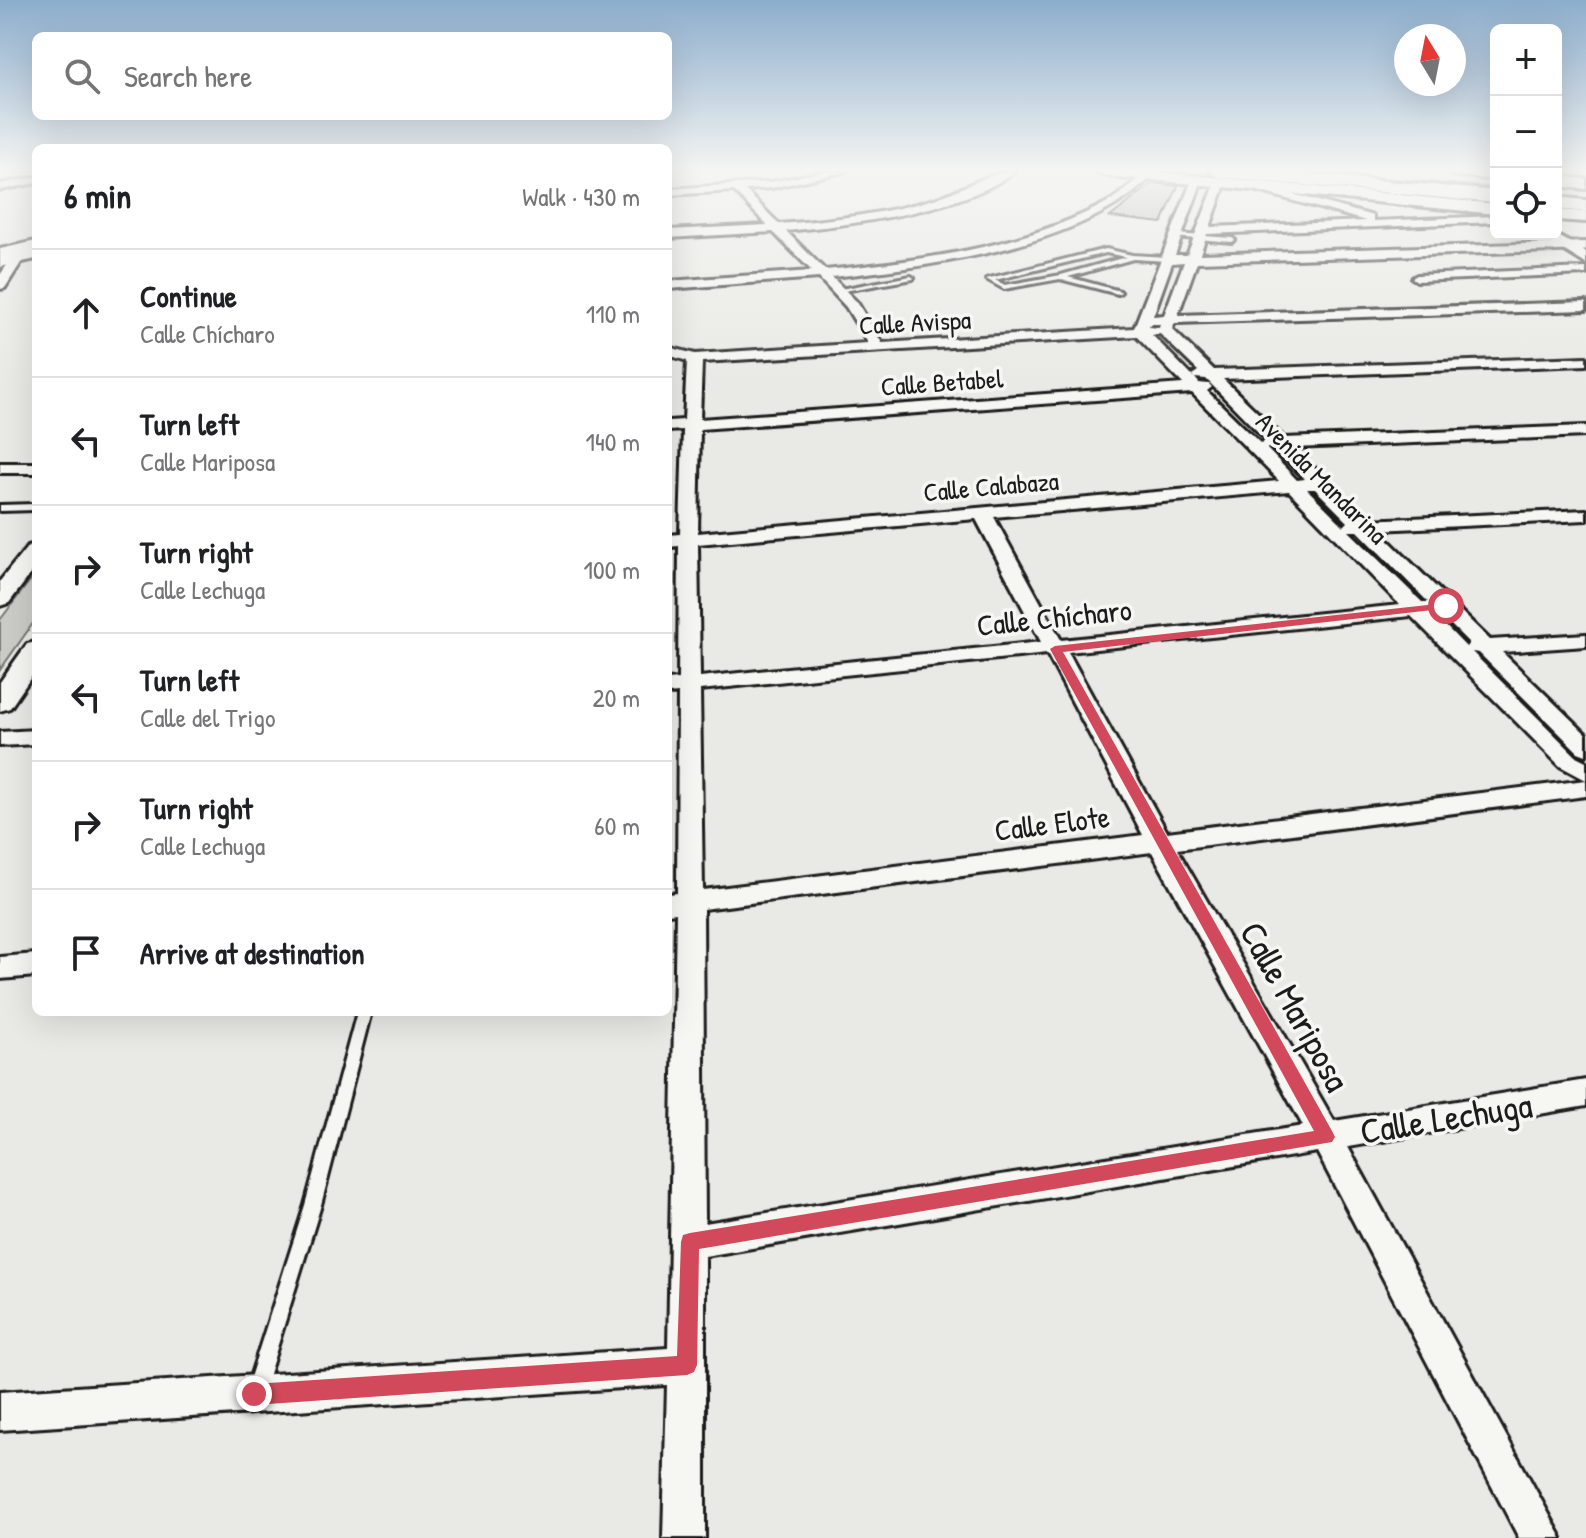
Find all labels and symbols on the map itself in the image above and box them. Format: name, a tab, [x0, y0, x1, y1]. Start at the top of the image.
north arrow	[1394, 24, 1466, 96]
street label: Calle Avispa	[858, 302, 972, 342]
street label: Calle Betabel	[880, 360, 1004, 404]
street label: Avenida Mandarina	[1249, 405, 1395, 551]
street label: Calle Calabaza	[922, 463, 1060, 509]
route start	[1428, 588, 1464, 624]
street label: Calle Chícharo	[975, 589, 1133, 645]
street label: Calle Elote	[992, 796, 1112, 850]
street label: Calle Mariposa	[1229, 912, 1363, 1100]
street label: Calle Lechuga	[1357, 1079, 1535, 1155]
route end	[236, 1376, 272, 1412]

